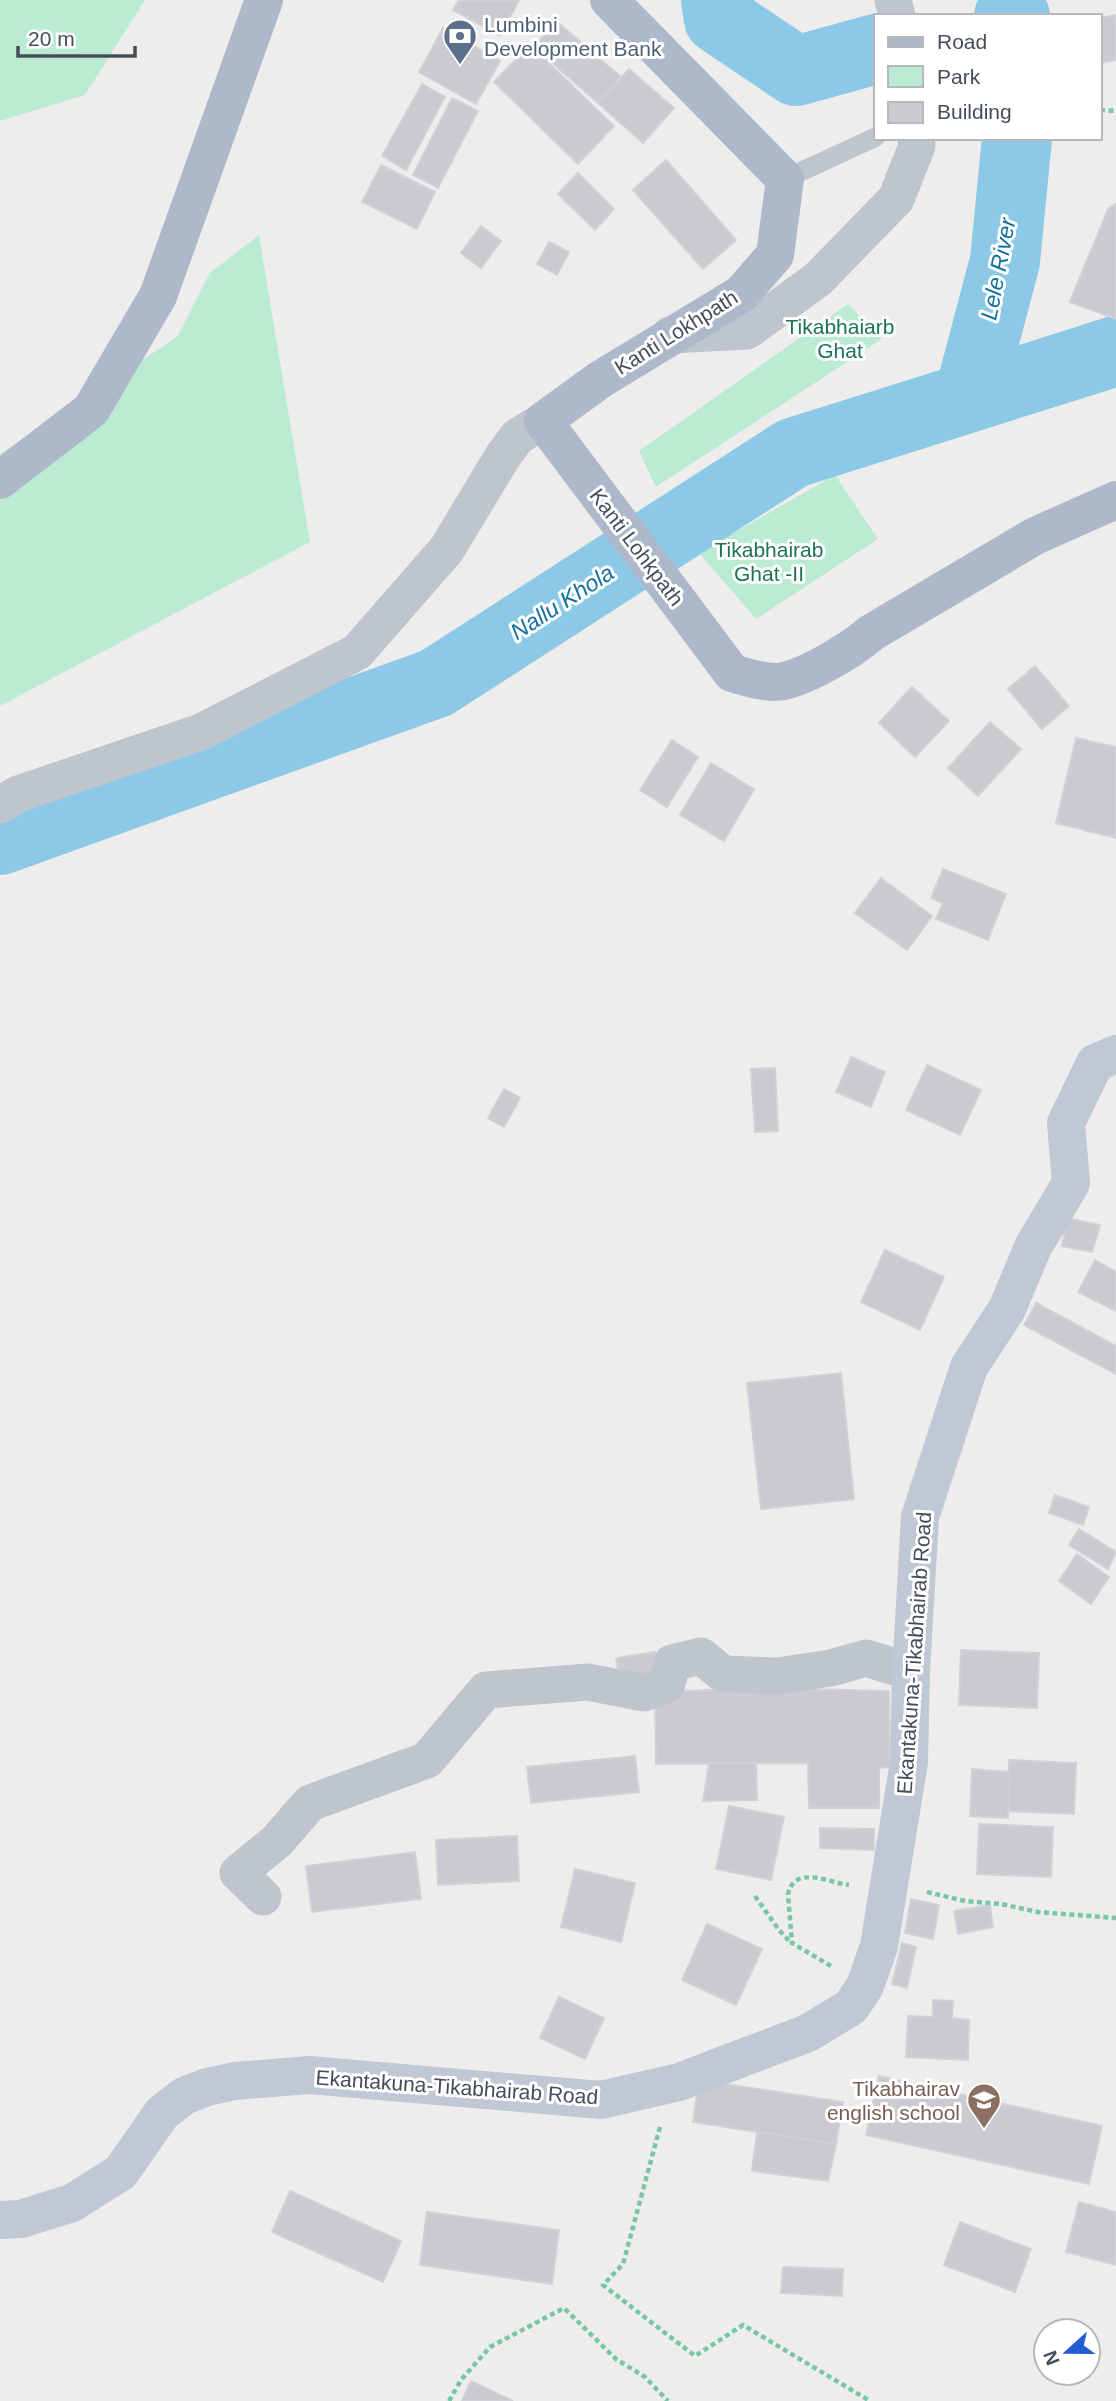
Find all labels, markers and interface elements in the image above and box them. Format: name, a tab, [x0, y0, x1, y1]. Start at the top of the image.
place label: Lumbini Development Bank	[484, 13, 662, 60]
scale bar	[18, 14, 135, 58]
legend	[874, 14, 1102, 140]
bank icon: Lumbini Development Bank	[441, 17, 479, 66]
text: 20 m	[28, 27, 75, 50]
text: Road	[937, 30, 987, 53]
text: Park	[937, 65, 981, 88]
text: Building	[937, 100, 1012, 123]
water label: Lele River	[975, 214, 1021, 322]
street label: Kanti Lokhpath	[610, 285, 742, 379]
park label: Tikabhaiarb Ghat	[786, 315, 894, 362]
street label: Kanti Lohkpath	[586, 484, 688, 610]
park label: Tikabhairab Ghat -II	[715, 538, 823, 585]
water label: Nallu Khola	[506, 559, 618, 645]
street label: Ekantakuna-Tikabhairab Road	[893, 1511, 935, 1795]
street label: Ekantakuna-Tikabhairab Road	[315, 2066, 599, 2108]
place label: Tikabhairav english school	[827, 2077, 960, 2124]
school or university icon: Tikabhairav english school	[965, 2081, 1003, 2130]
north arrow	[1032, 2317, 1102, 2387]
text: N	[1039, 2348, 1064, 2368]

